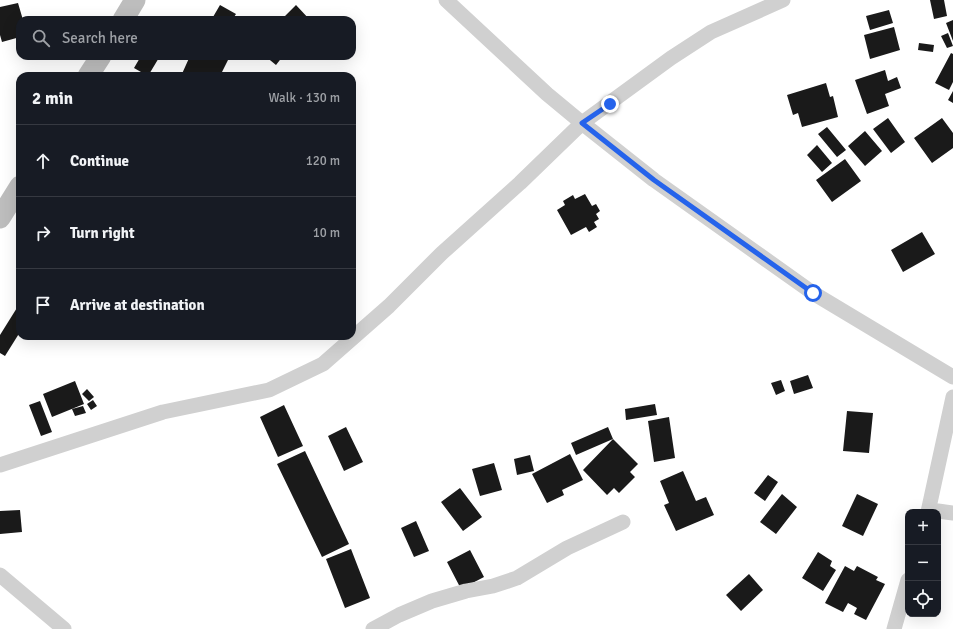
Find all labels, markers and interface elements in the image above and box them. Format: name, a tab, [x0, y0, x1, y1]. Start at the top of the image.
search box	[16, 16, 356, 60]
icon: search	[30, 27, 52, 49]
text: Search here	[62, 29, 138, 47]
text: 2 min	[32, 88, 73, 109]
text: Walk · 130 m	[269, 90, 340, 106]
route end	[601, 95, 619, 113]
icon: ahead	[32, 150, 54, 172]
text: Continue	[70, 152, 129, 170]
text: 120 m	[306, 153, 340, 169]
icon: right	[32, 222, 54, 244]
text: Turn right	[70, 224, 135, 242]
text: 10 m	[313, 225, 340, 241]
route start	[804, 284, 822, 302]
icon: arrive	[32, 294, 54, 316]
text: Arrive at destination	[70, 296, 205, 314]
map controls	[905, 509, 941, 617]
button: +	[905, 509, 941, 545]
button: −	[905, 545, 941, 581]
button: locate	[905, 581, 941, 617]

